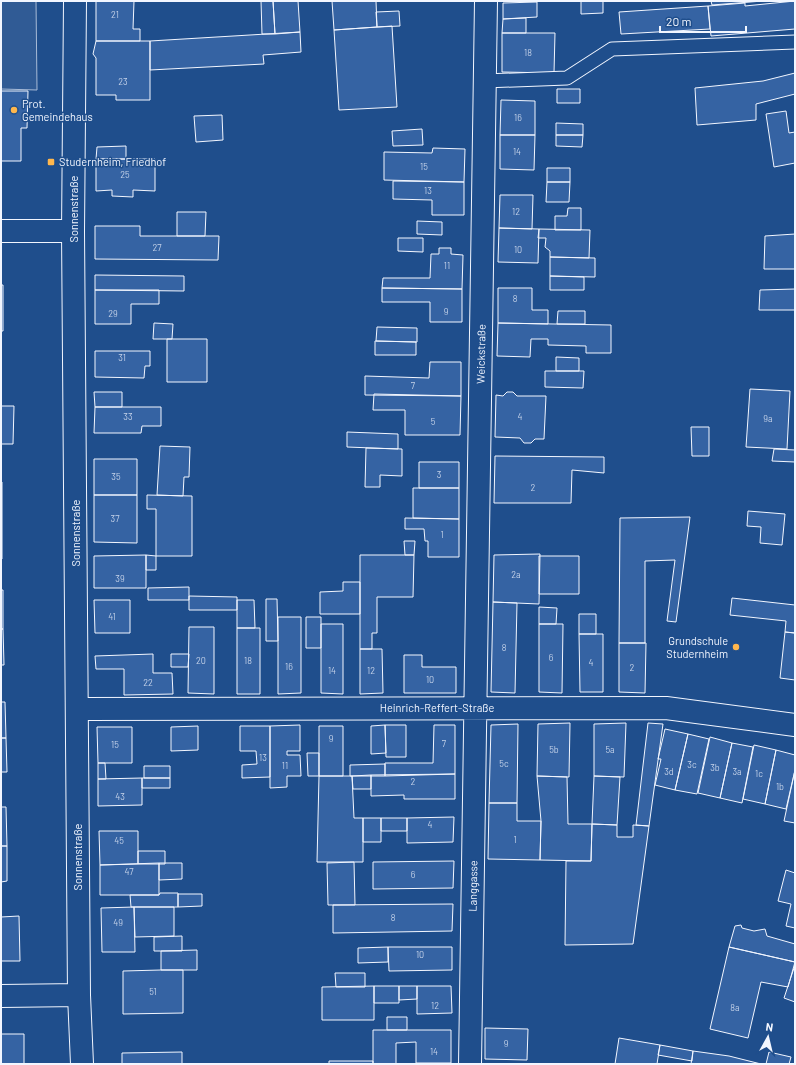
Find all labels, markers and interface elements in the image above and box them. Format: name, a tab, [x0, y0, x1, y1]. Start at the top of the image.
scale bar	[660, 8, 746, 34]
house number: 21	[111, 9, 119, 20]
text: 20 m	[666, 14, 692, 28]
house number: 18	[524, 47, 532, 58]
house number: 23	[118, 76, 128, 87]
place label: Prot. Gemeindehaus	[22, 97, 93, 123]
marker: Prot. Gemeindehaus	[9, 105, 19, 115]
house number: 16	[514, 112, 522, 123]
house number: 14	[513, 146, 521, 157]
place label: Studernheim, Friedhof	[59, 155, 166, 168]
marker: Studernheim, Friedhof	[46, 157, 56, 167]
house number: 15	[420, 161, 428, 172]
house number: 25	[120, 169, 130, 180]
street label: Sonnenstraße	[67, 175, 80, 242]
house number: 13	[424, 185, 432, 196]
house number: 12	[512, 206, 520, 217]
house number: 27	[152, 242, 162, 253]
house number: 10	[514, 244, 522, 255]
house number: 11	[444, 260, 450, 271]
house number: 8	[513, 293, 518, 304]
house number: 9	[444, 306, 449, 317]
house number: 29	[108, 308, 118, 319]
street label: Weickstraße	[473, 324, 488, 384]
house number: 31	[118, 352, 126, 363]
house number: 7	[411, 380, 416, 391]
house number: 33	[123, 411, 133, 422]
house number: 4	[518, 411, 523, 422]
house number: 9a	[763, 413, 773, 424]
house number: 5	[431, 416, 436, 427]
house number: 3	[437, 469, 442, 480]
house number: 35	[111, 471, 121, 482]
house number: 2	[531, 482, 536, 493]
street label: Sonnenstraße	[69, 499, 82, 566]
house number: 37	[111, 513, 120, 524]
house number: 1	[440, 529, 444, 540]
house number: 2a	[511, 569, 521, 580]
house number: 39	[115, 573, 125, 584]
house number: 41	[108, 611, 116, 622]
place label: Grundschule Studernheim	[666, 634, 728, 660]
house number: 8	[502, 642, 507, 653]
marker: Grundschule Studernheim	[731, 642, 741, 652]
house number: 6	[549, 652, 554, 663]
house number: 20	[196, 655, 206, 666]
house number: 18	[244, 655, 252, 666]
house number: 4	[589, 657, 594, 668]
house number: 16	[285, 661, 293, 672]
house number: 2	[630, 662, 635, 673]
house number: 14	[328, 665, 336, 676]
house number: 12	[367, 665, 375, 676]
house number: 10	[426, 674, 434, 685]
house number: 22	[143, 677, 153, 688]
street label: Heinrich-Reffert-Straße	[380, 701, 494, 714]
house number: 9	[329, 733, 334, 744]
house number: 7	[442, 738, 447, 749]
house number: 15	[111, 739, 119, 750]
house number: 5b	[549, 744, 559, 755]
house number: 5a	[605, 744, 615, 755]
house number: 13	[259, 752, 267, 763]
house number: 5c	[499, 758, 509, 769]
house number: 3c	[687, 759, 697, 770]
house number: 11	[282, 760, 288, 771]
house number: 3b	[710, 762, 720, 773]
house number: 3d	[664, 766, 674, 777]
house number: 3a	[732, 766, 742, 777]
house number: 1c	[755, 768, 763, 779]
house number: 2	[411, 776, 416, 787]
house number: 1b	[776, 781, 784, 792]
house number: 43	[115, 791, 125, 802]
house number: 4	[428, 819, 433, 830]
street label: Sonnenstraße	[71, 823, 84, 890]
house number: 1	[513, 834, 517, 845]
house number: 45	[114, 835, 124, 846]
street label: Langgasse	[466, 860, 479, 912]
house number: 47	[125, 866, 134, 877]
house number: 6	[411, 869, 416, 880]
house number: 8	[391, 912, 396, 923]
house number: 49	[113, 917, 123, 928]
house number: 10	[416, 949, 424, 960]
house number: 51	[149, 986, 157, 997]
house number: 12	[431, 1000, 439, 1011]
house number: 8a	[730, 1002, 740, 1013]
north arrow	[748, 1017, 788, 1057]
text: N	[765, 1020, 774, 1034]
house number: 9	[504, 1038, 509, 1049]
house number: 14	[430, 1046, 438, 1057]

